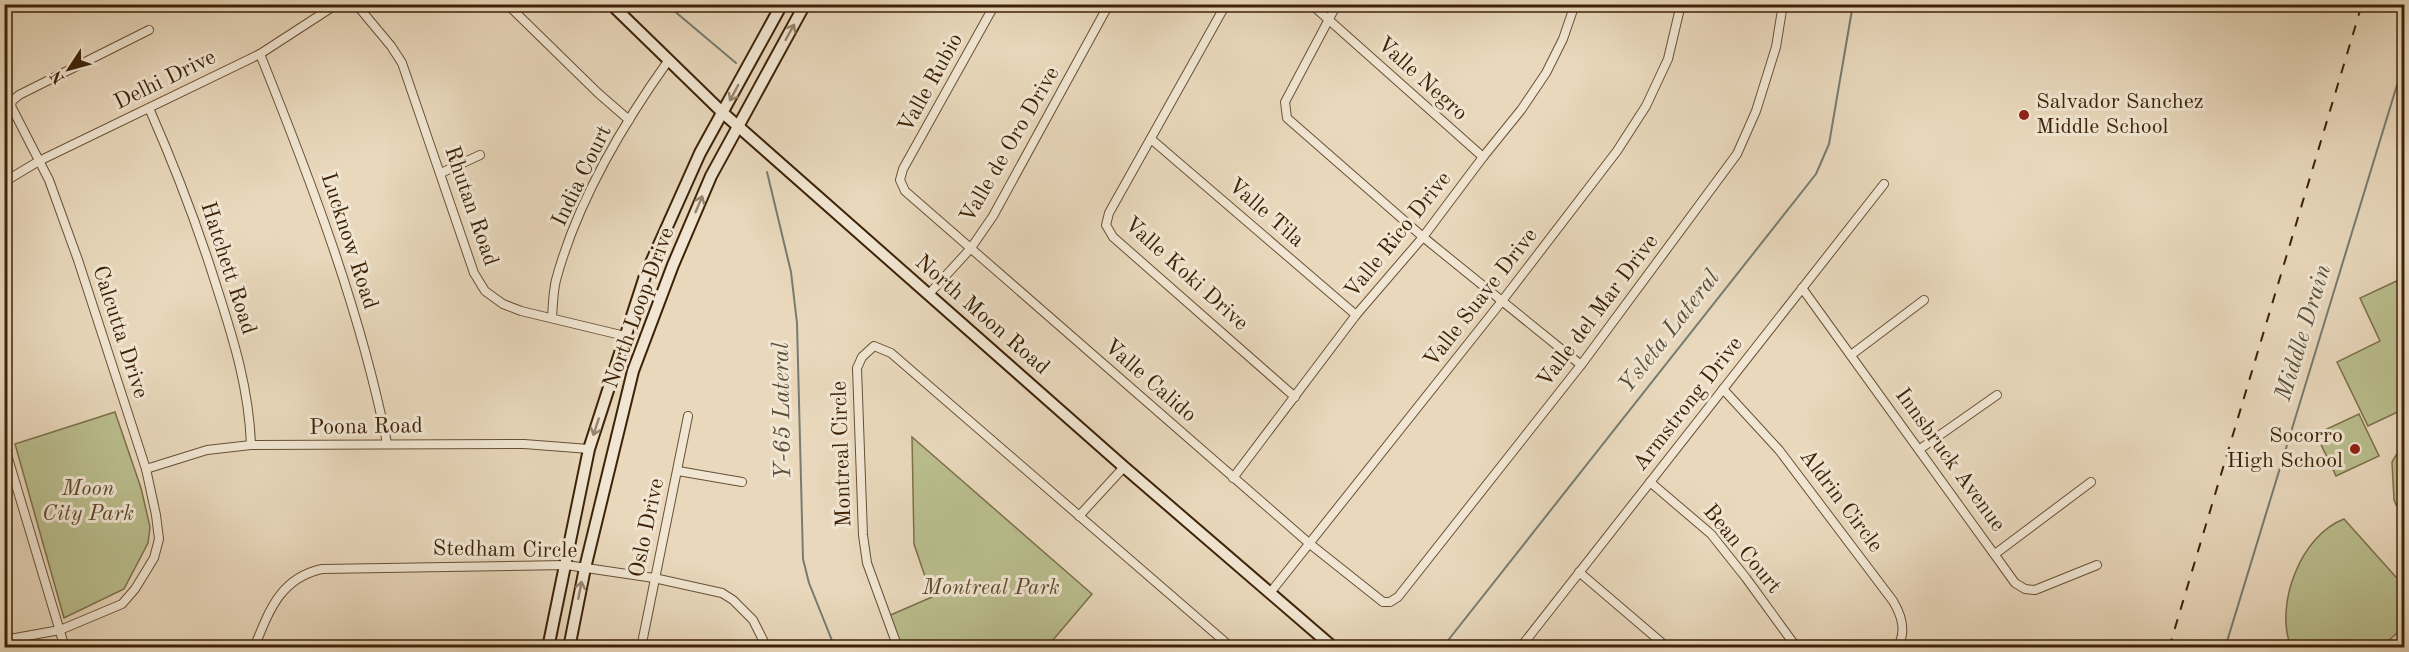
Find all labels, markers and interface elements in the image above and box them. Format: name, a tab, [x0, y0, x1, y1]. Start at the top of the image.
one-way arrow	[785, 23, 796, 41]
street label: Valle Rubio	[895, 30, 967, 136]
street label: Valle Negro	[1373, 33, 1471, 125]
north arrow	[39, 39, 99, 99]
street label: Delhi Drive	[111, 46, 219, 114]
street label: Valle de Oro Drive	[956, 63, 1064, 227]
text: N	[48, 66, 69, 86]
one-way arrow	[728, 84, 740, 101]
place label: Salvador Sanchez Middle School	[2036, 91, 2204, 138]
marker: Salvador Sanchez Middle School	[2017, 108, 2031, 122]
street label: India Court	[548, 122, 616, 230]
street label: Rhutan Road	[440, 143, 502, 269]
street label: Valle Rico Drive	[1341, 168, 1455, 302]
street label: Lucknow Road	[317, 170, 381, 312]
street label: Valle Tila	[1224, 174, 1308, 252]
one-way arrow	[694, 195, 705, 214]
street label: Hatchett Road	[196, 199, 260, 337]
street label: Valle Koki Drive	[1120, 213, 1252, 335]
street label: Valle Suave Drive	[1420, 224, 1542, 372]
street label: North Loop Drive	[600, 225, 678, 391]
street label: Valle del Mar Drive	[1533, 230, 1663, 392]
street label: North Moon Road	[911, 251, 1053, 379]
water label: Middle Drain	[2272, 262, 2336, 405]
street label: Calcutta Drive	[88, 263, 152, 401]
water label: Ysleta Lateral	[1615, 266, 1725, 398]
street label: Armstrong Drive	[1629, 333, 1747, 475]
street label: Valle Calido	[1100, 335, 1200, 427]
water label: Y-65 Lateral	[770, 342, 796, 480]
street label: Montreal Circle	[828, 380, 856, 528]
street label: Innsbruck Avenue	[1891, 384, 2009, 536]
street label: Poona Road	[309, 415, 423, 439]
one-way arrow	[590, 417, 601, 436]
place label: Socorro High School	[2227, 425, 2343, 472]
marker: Socorro High School	[2348, 442, 2362, 456]
street label: Aldrin Circle	[1795, 445, 1887, 557]
street label: Oslo Drive	[626, 476, 668, 580]
park label: Moon City Park	[42, 478, 134, 525]
street label: Bean Court	[1699, 500, 1785, 598]
street label: Stedham Circle	[432, 538, 578, 562]
park label: Montreal Park	[921, 577, 1060, 599]
one-way arrow	[575, 581, 586, 600]

